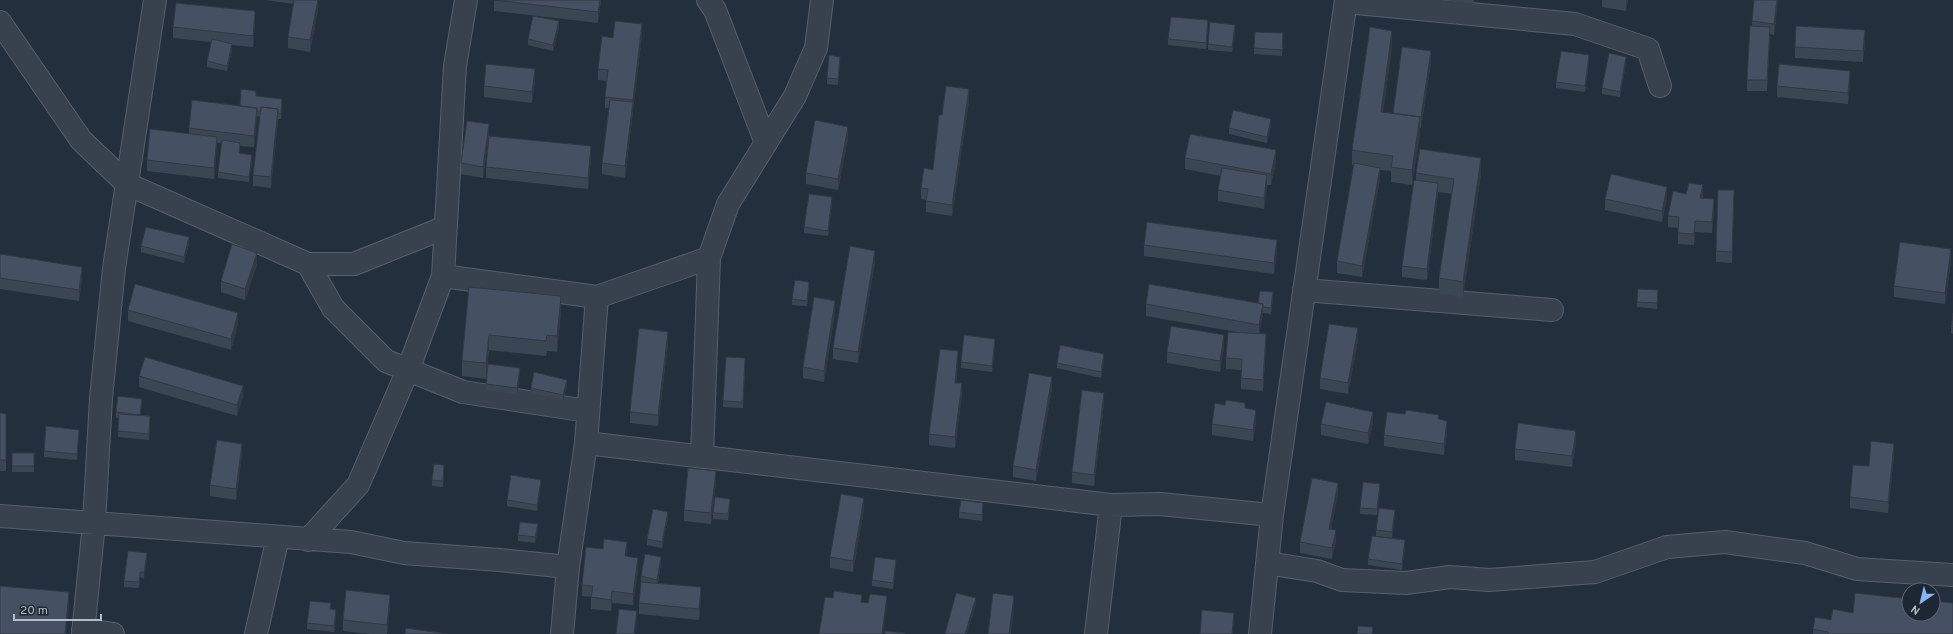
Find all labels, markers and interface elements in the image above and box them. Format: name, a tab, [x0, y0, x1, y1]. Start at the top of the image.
north arrow	[1901, 582, 1941, 622]
scale bar	[14, 596, 101, 622]
text: N	[1909, 601, 1923, 617]
text: 20 m	[20, 603, 48, 619]

